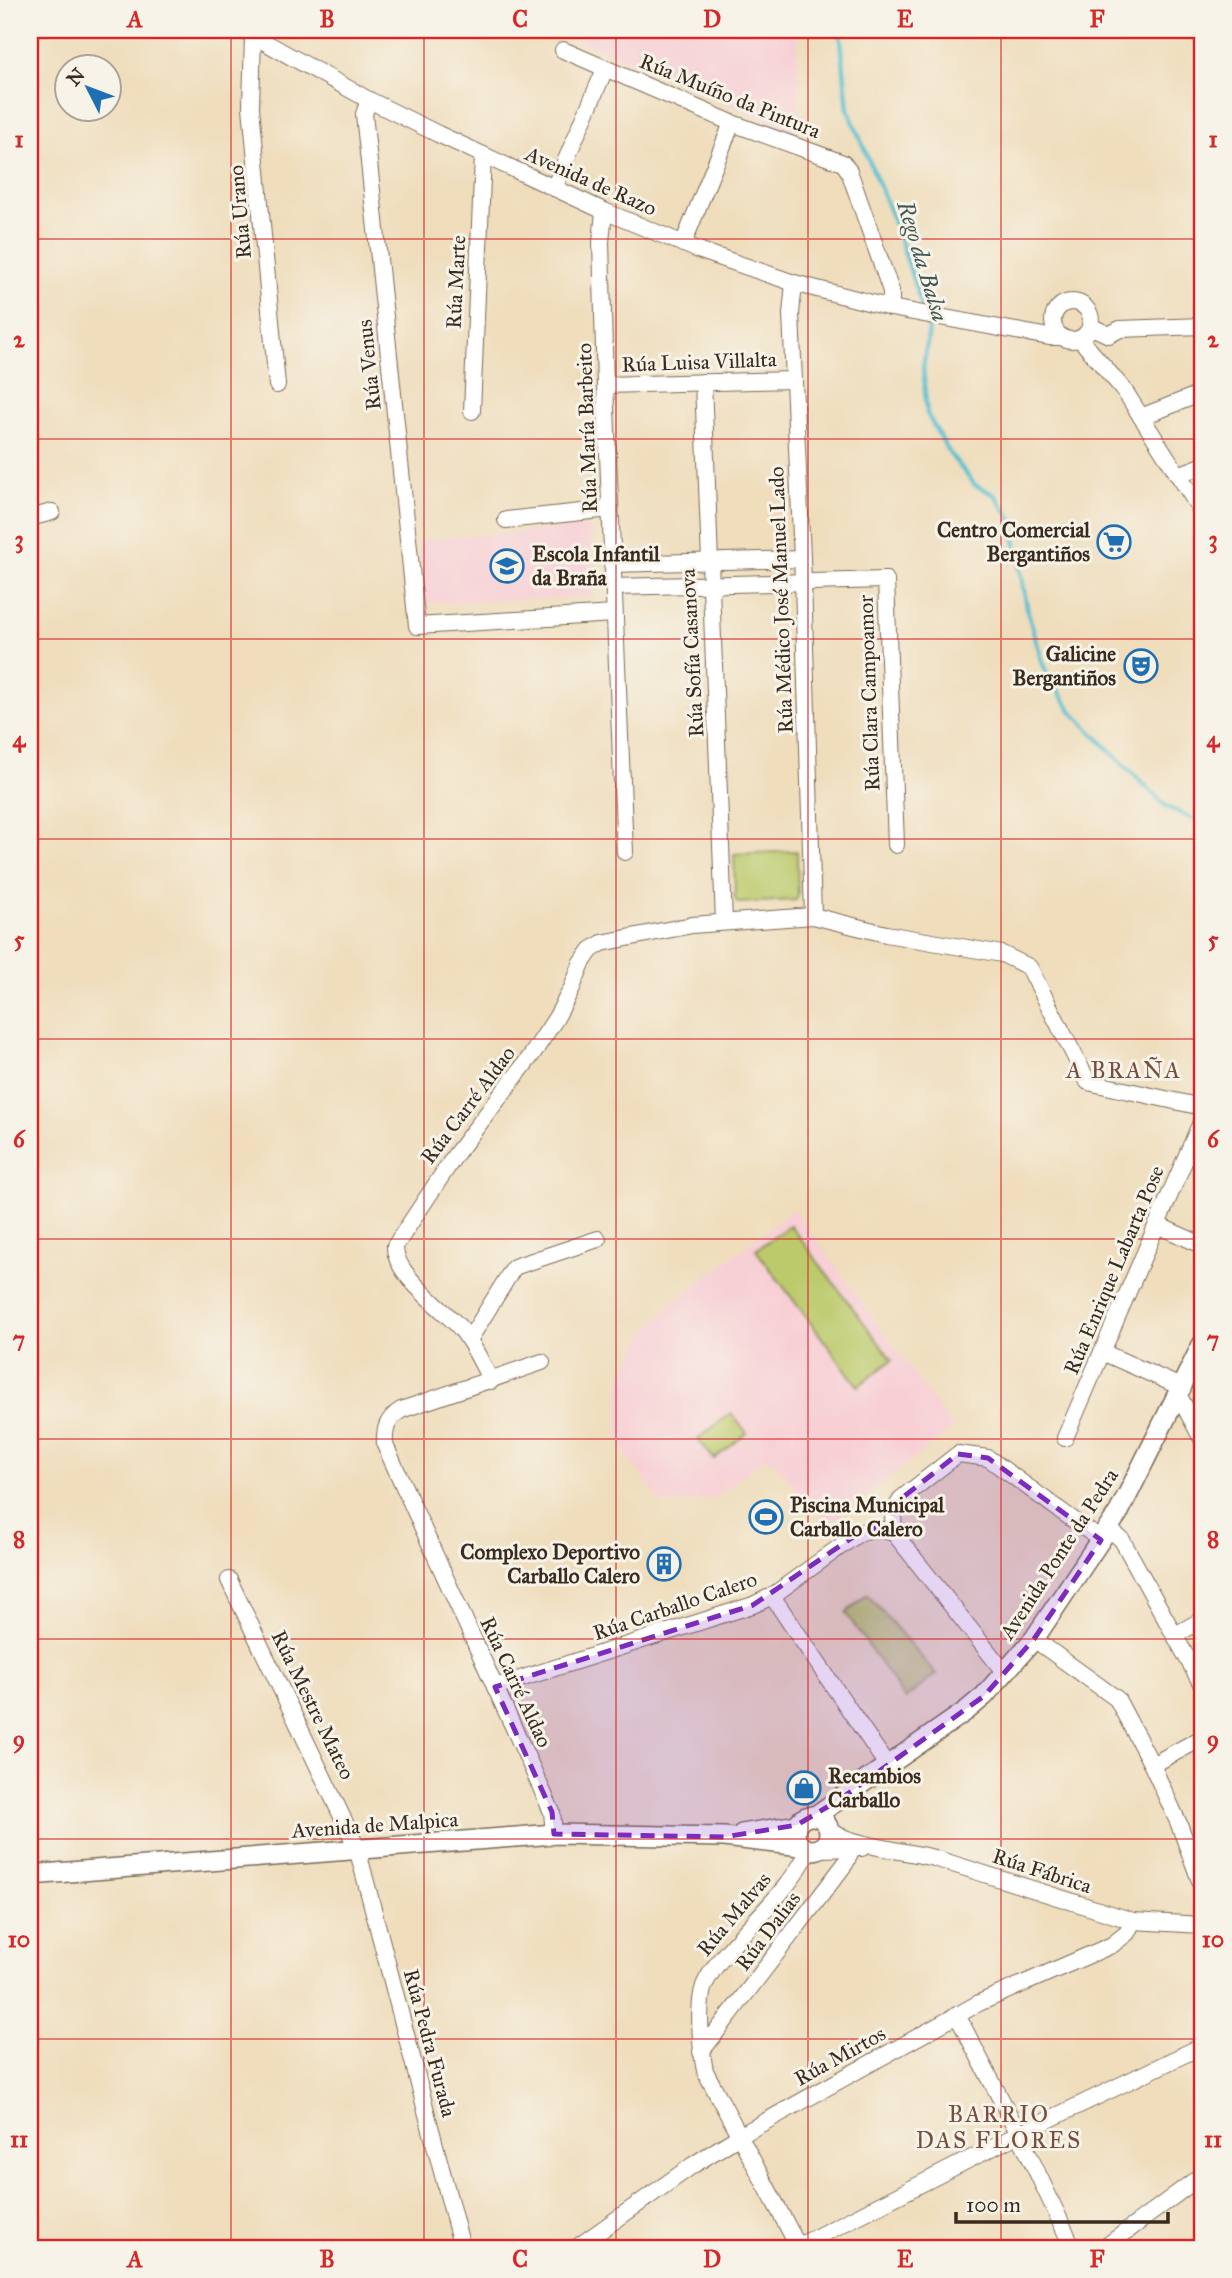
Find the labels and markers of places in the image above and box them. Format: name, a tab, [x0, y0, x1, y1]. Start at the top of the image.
place label: Centro Comercial Bergantiños	[937, 517, 1091, 567]
supermarket icon: Centro Comercial Bergantiños	[1095, 523, 1133, 561]
place label: Escola Infantil da Braña	[532, 541, 661, 591]
school or university icon: Escola Infantil da Braña	[488, 547, 526, 585]
place label: Galicine Bergantiños	[1013, 641, 1116, 691]
theatre icon: Galicine Bergantiños	[1122, 647, 1160, 685]
place label: Piscina Municipal Carballo Calero	[790, 1492, 946, 1542]
sports icon: Piscina Municipal Carballo Calero	[747, 1498, 785, 1536]
place label: Complexo Deportivo Carballo Calero	[460, 1539, 640, 1589]
building icon: Complexo Deportivo Carballo Calero	[645, 1545, 683, 1583]
place label: Recambios Carballo	[828, 1763, 921, 1813]
shop icon: Recambios Carballo	[785, 1769, 823, 1807]

